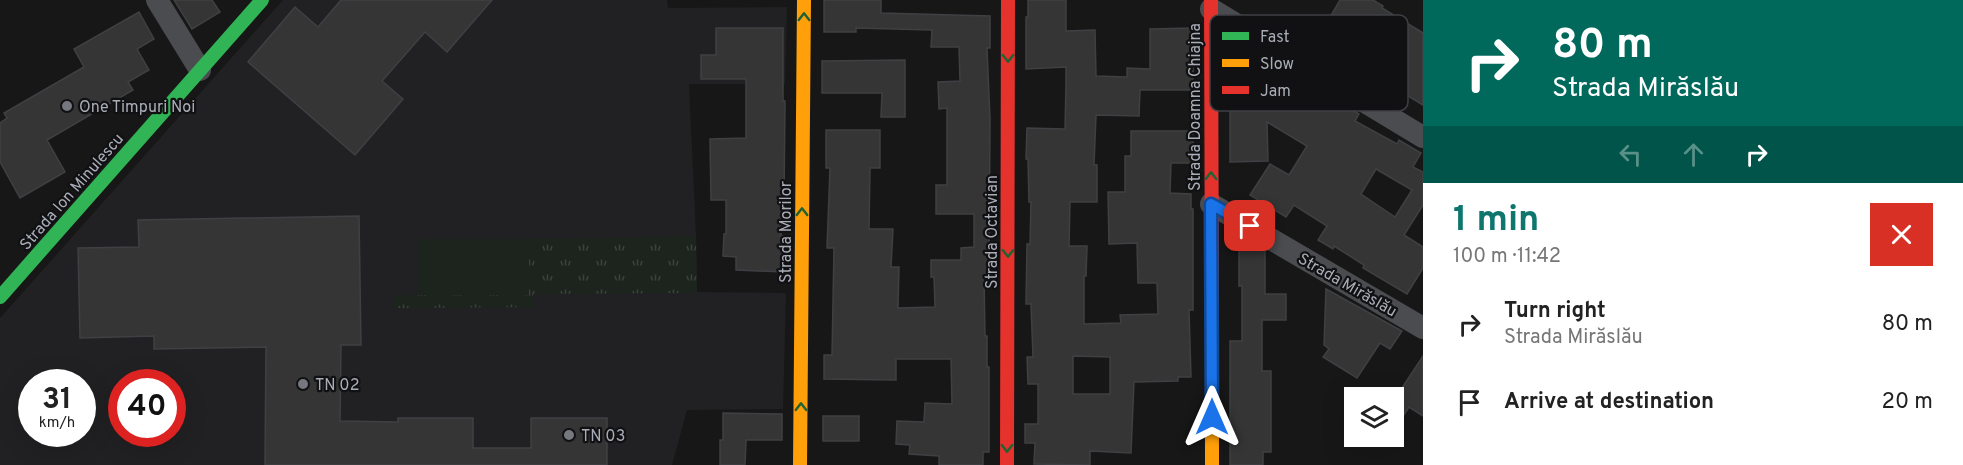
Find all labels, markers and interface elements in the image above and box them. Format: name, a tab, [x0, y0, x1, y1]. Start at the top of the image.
one-way arrow	[797, 12, 810, 21]
legend	[1210, 15, 1408, 111]
text: 80 m	[1552, 20, 1653, 73]
street label: Strada Doamna Chiajna	[1186, 23, 1206, 191]
icon: right	[1453, 24, 1531, 102]
text: Fast	[1260, 28, 1290, 48]
one-way arrow	[1002, 54, 1014, 63]
text: Slow	[1260, 55, 1294, 75]
text: Strada Mirăslău	[1552, 72, 1739, 106]
text: Jam	[1260, 82, 1291, 102]
place label: One Timpuri Noi	[79, 98, 195, 118]
marker: One Timpuri Noi	[60, 99, 74, 113]
street label: Strada Ion Minulescu	[16, 130, 129, 255]
icon: left	[1614, 138, 1647, 171]
icon: ahead	[1677, 138, 1710, 171]
icon: right	[1740, 138, 1773, 171]
one-way arrow	[1205, 171, 1217, 180]
street label: Strada Octavian	[983, 175, 1003, 289]
street label: Strada Morilor	[777, 181, 797, 283]
text: 1 min	[1453, 198, 1539, 244]
pin	[1224, 200, 1275, 251]
button: close	[1870, 203, 1933, 266]
one-way arrow	[796, 207, 808, 216]
icon: arrive	[1233, 209, 1266, 242]
text: 100 m · 11:42	[1453, 244, 1561, 270]
one-way arrow	[1002, 249, 1014, 258]
street label: Strada Mirăslău	[1294, 249, 1400, 322]
text: Turn right	[1504, 298, 1606, 325]
icon: right	[1453, 308, 1486, 341]
text: 80 m	[1882, 311, 1933, 338]
text: Strada Mirăslău	[1504, 325, 1643, 351]
speed limit sign: 40	[108, 369, 186, 447]
place label: TN 02	[315, 376, 359, 396]
marker: TN 02	[296, 377, 310, 391]
text: 31	[42, 382, 72, 419]
position arrow	[1180, 385, 1244, 449]
icon: arrive	[1453, 386, 1486, 419]
map controls	[1344, 387, 1404, 447]
button: layers	[1344, 387, 1404, 447]
text: Arrive at destination	[1504, 389, 1714, 416]
text: 20 m	[1882, 389, 1933, 416]
one-way arrow	[795, 402, 807, 411]
text: km/h	[39, 414, 75, 433]
place label: TN 03	[581, 427, 625, 447]
marker: TN 03	[562, 428, 576, 442]
one-way arrow	[1001, 444, 1013, 453]

